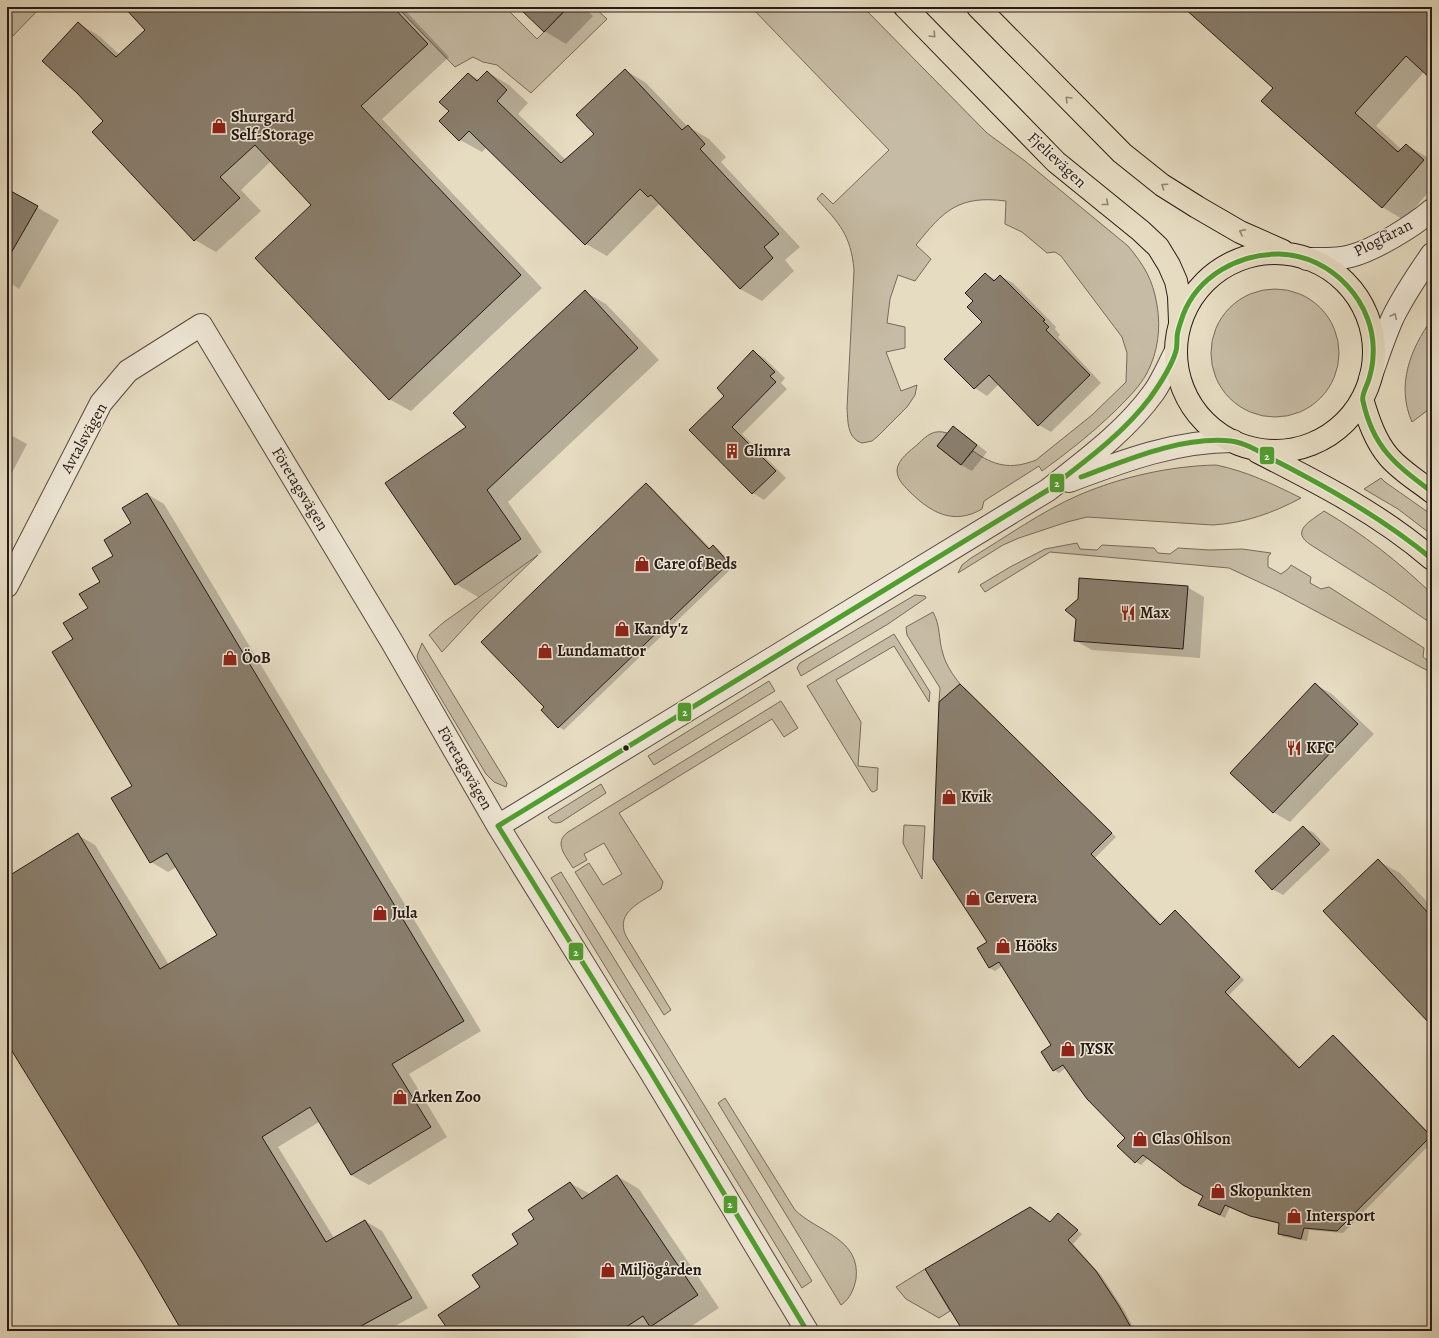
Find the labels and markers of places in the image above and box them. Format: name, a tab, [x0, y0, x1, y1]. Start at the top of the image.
place label: Shurgard Self-Storage	[231, 106, 314, 146]
shop icon: Shurgard Self-Storage	[210, 117, 228, 135]
place label: Glimra	[744, 440, 791, 462]
building icon: Glimra	[723, 442, 741, 460]
place label: Care of Beds	[654, 553, 737, 575]
shop icon: Care of Beds	[633, 555, 651, 573]
place label: Max	[1140, 602, 1169, 624]
restaurant icon: Max	[1119, 604, 1137, 622]
place label: Kandy'z	[634, 618, 688, 640]
shop icon: Kandy'z	[613, 620, 631, 638]
place label: Lundamattor	[557, 640, 647, 662]
shop icon: Lundamattor	[536, 642, 554, 660]
place label: ÖoB	[242, 647, 271, 669]
shop icon: ÖoB	[221, 649, 239, 667]
place label: KFC	[1306, 737, 1335, 759]
restaurant icon: KFC	[1285, 739, 1303, 757]
unlabelled marker	[621, 743, 631, 753]
place label: Kvik	[961, 786, 992, 808]
shop icon: Kvik	[940, 788, 958, 806]
place label: Cervera	[985, 887, 1038, 909]
shop icon: Cervera	[964, 889, 982, 907]
place label: Jula	[392, 902, 418, 924]
shop icon: Jula	[371, 904, 389, 922]
place label: Hööks	[1015, 935, 1058, 957]
shop icon: Hööks	[994, 937, 1012, 955]
place label: JYSK	[1080, 1038, 1114, 1060]
shop icon: JYSK	[1059, 1040, 1077, 1058]
place label: Arken Zoo	[411, 1086, 481, 1108]
shop icon: Arken Zoo	[391, 1088, 409, 1106]
place label: Clas Ohlson	[1152, 1128, 1231, 1150]
shop icon: Clas Ohlson	[1131, 1130, 1149, 1148]
place label: Skopunkten	[1230, 1180, 1311, 1202]
shop icon: Skopunkten	[1209, 1182, 1227, 1200]
place label: Intersport	[1306, 1205, 1376, 1227]
shop icon: Intersport	[1285, 1207, 1303, 1225]
place label: Miljögården	[620, 1259, 702, 1281]
shop icon: Miljögården	[599, 1261, 617, 1279]

